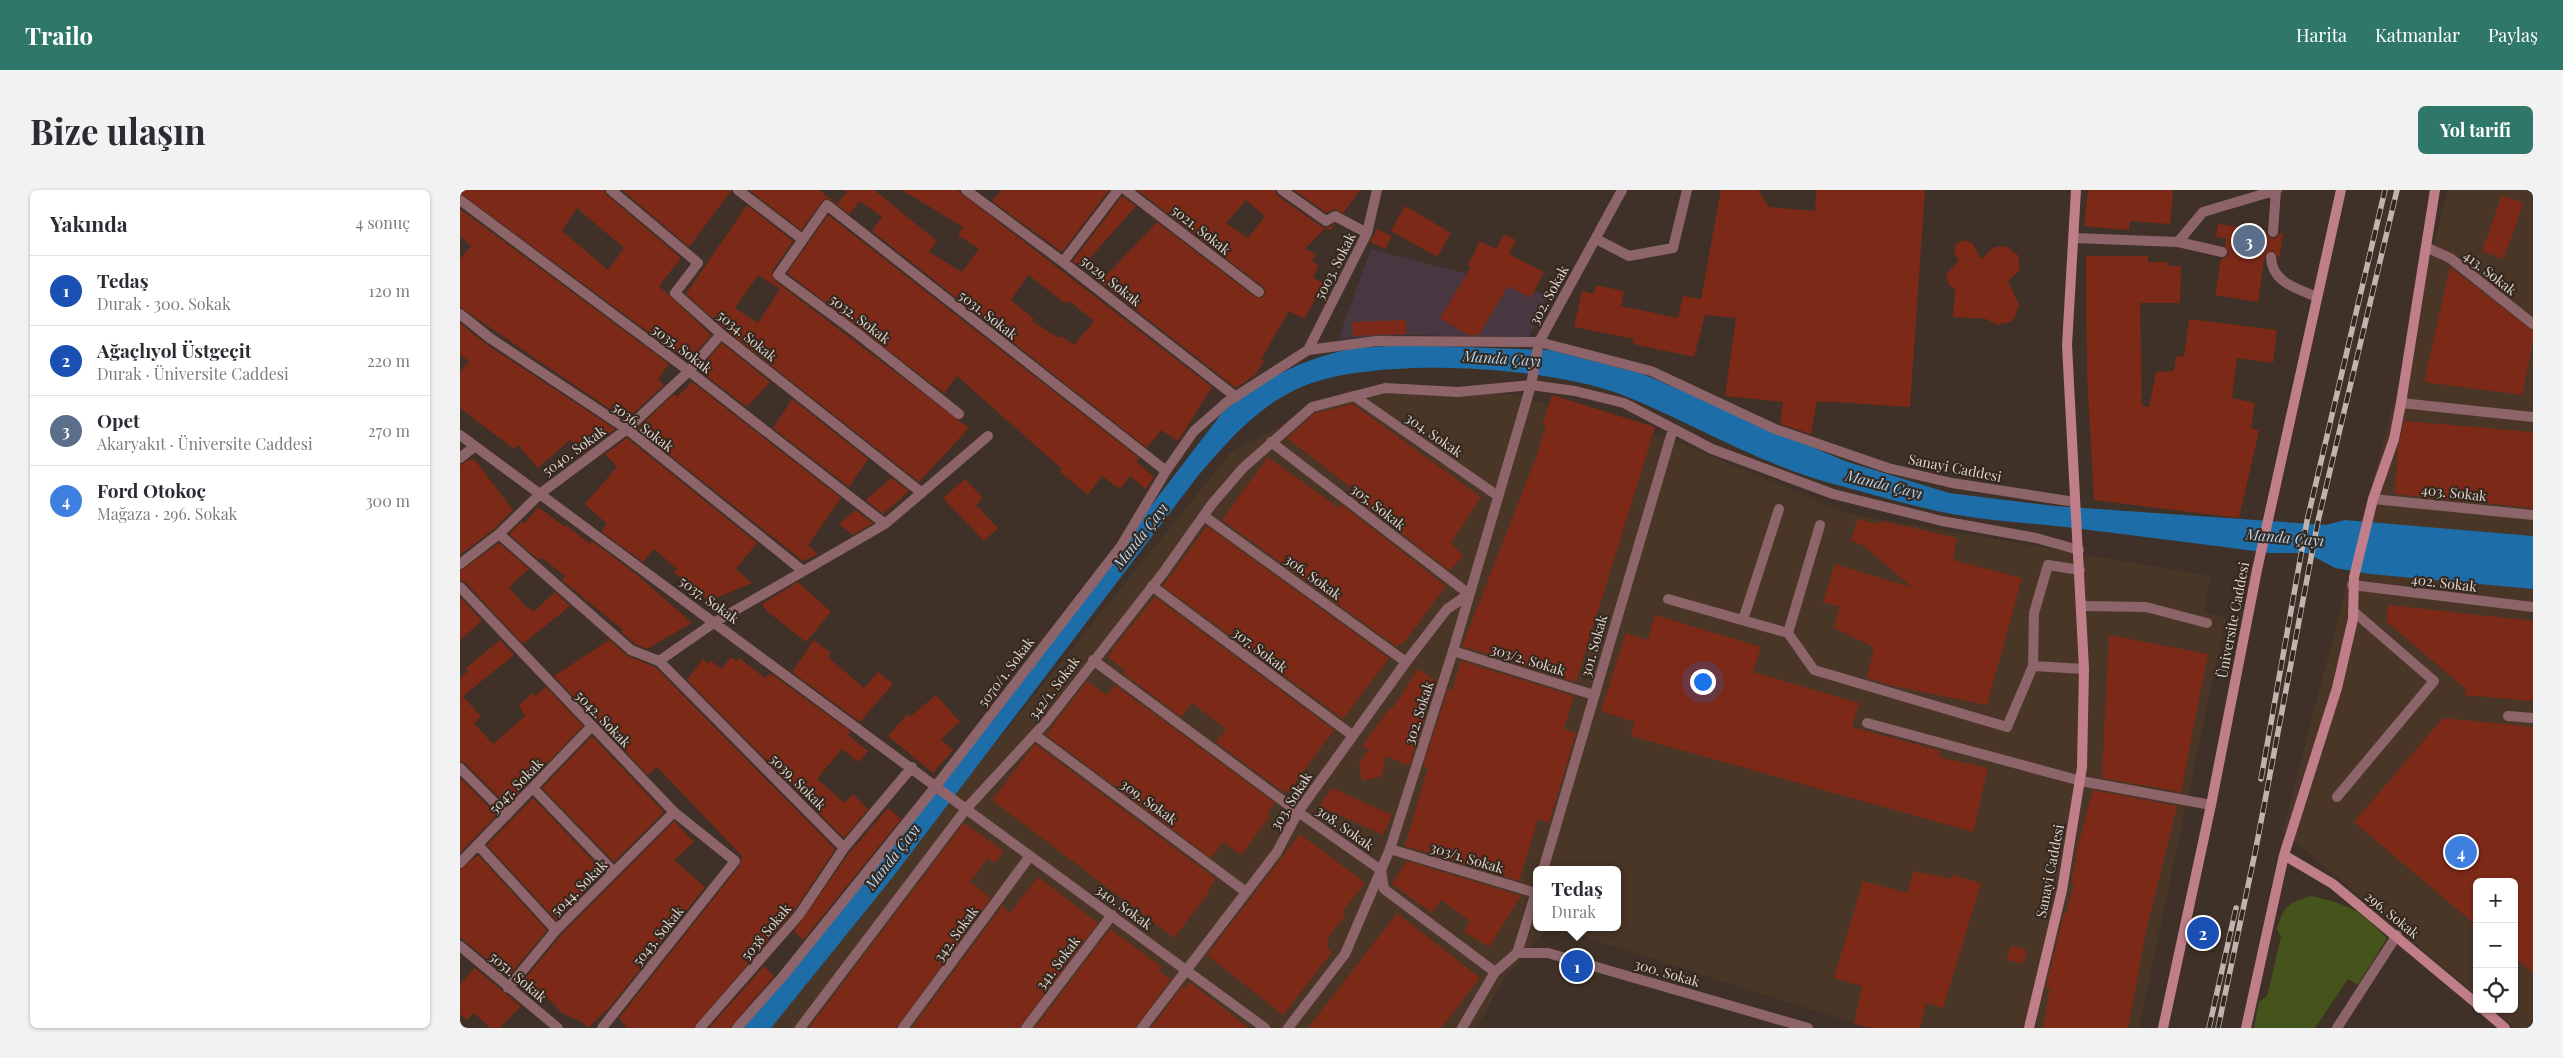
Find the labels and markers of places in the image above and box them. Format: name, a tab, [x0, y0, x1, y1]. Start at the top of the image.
pin: 3	[2233, 222, 2265, 260]
pin: 4	[2445, 833, 2477, 871]
pin: 2	[2187, 914, 2219, 952]
pin: 1	[1561, 947, 1593, 985]

